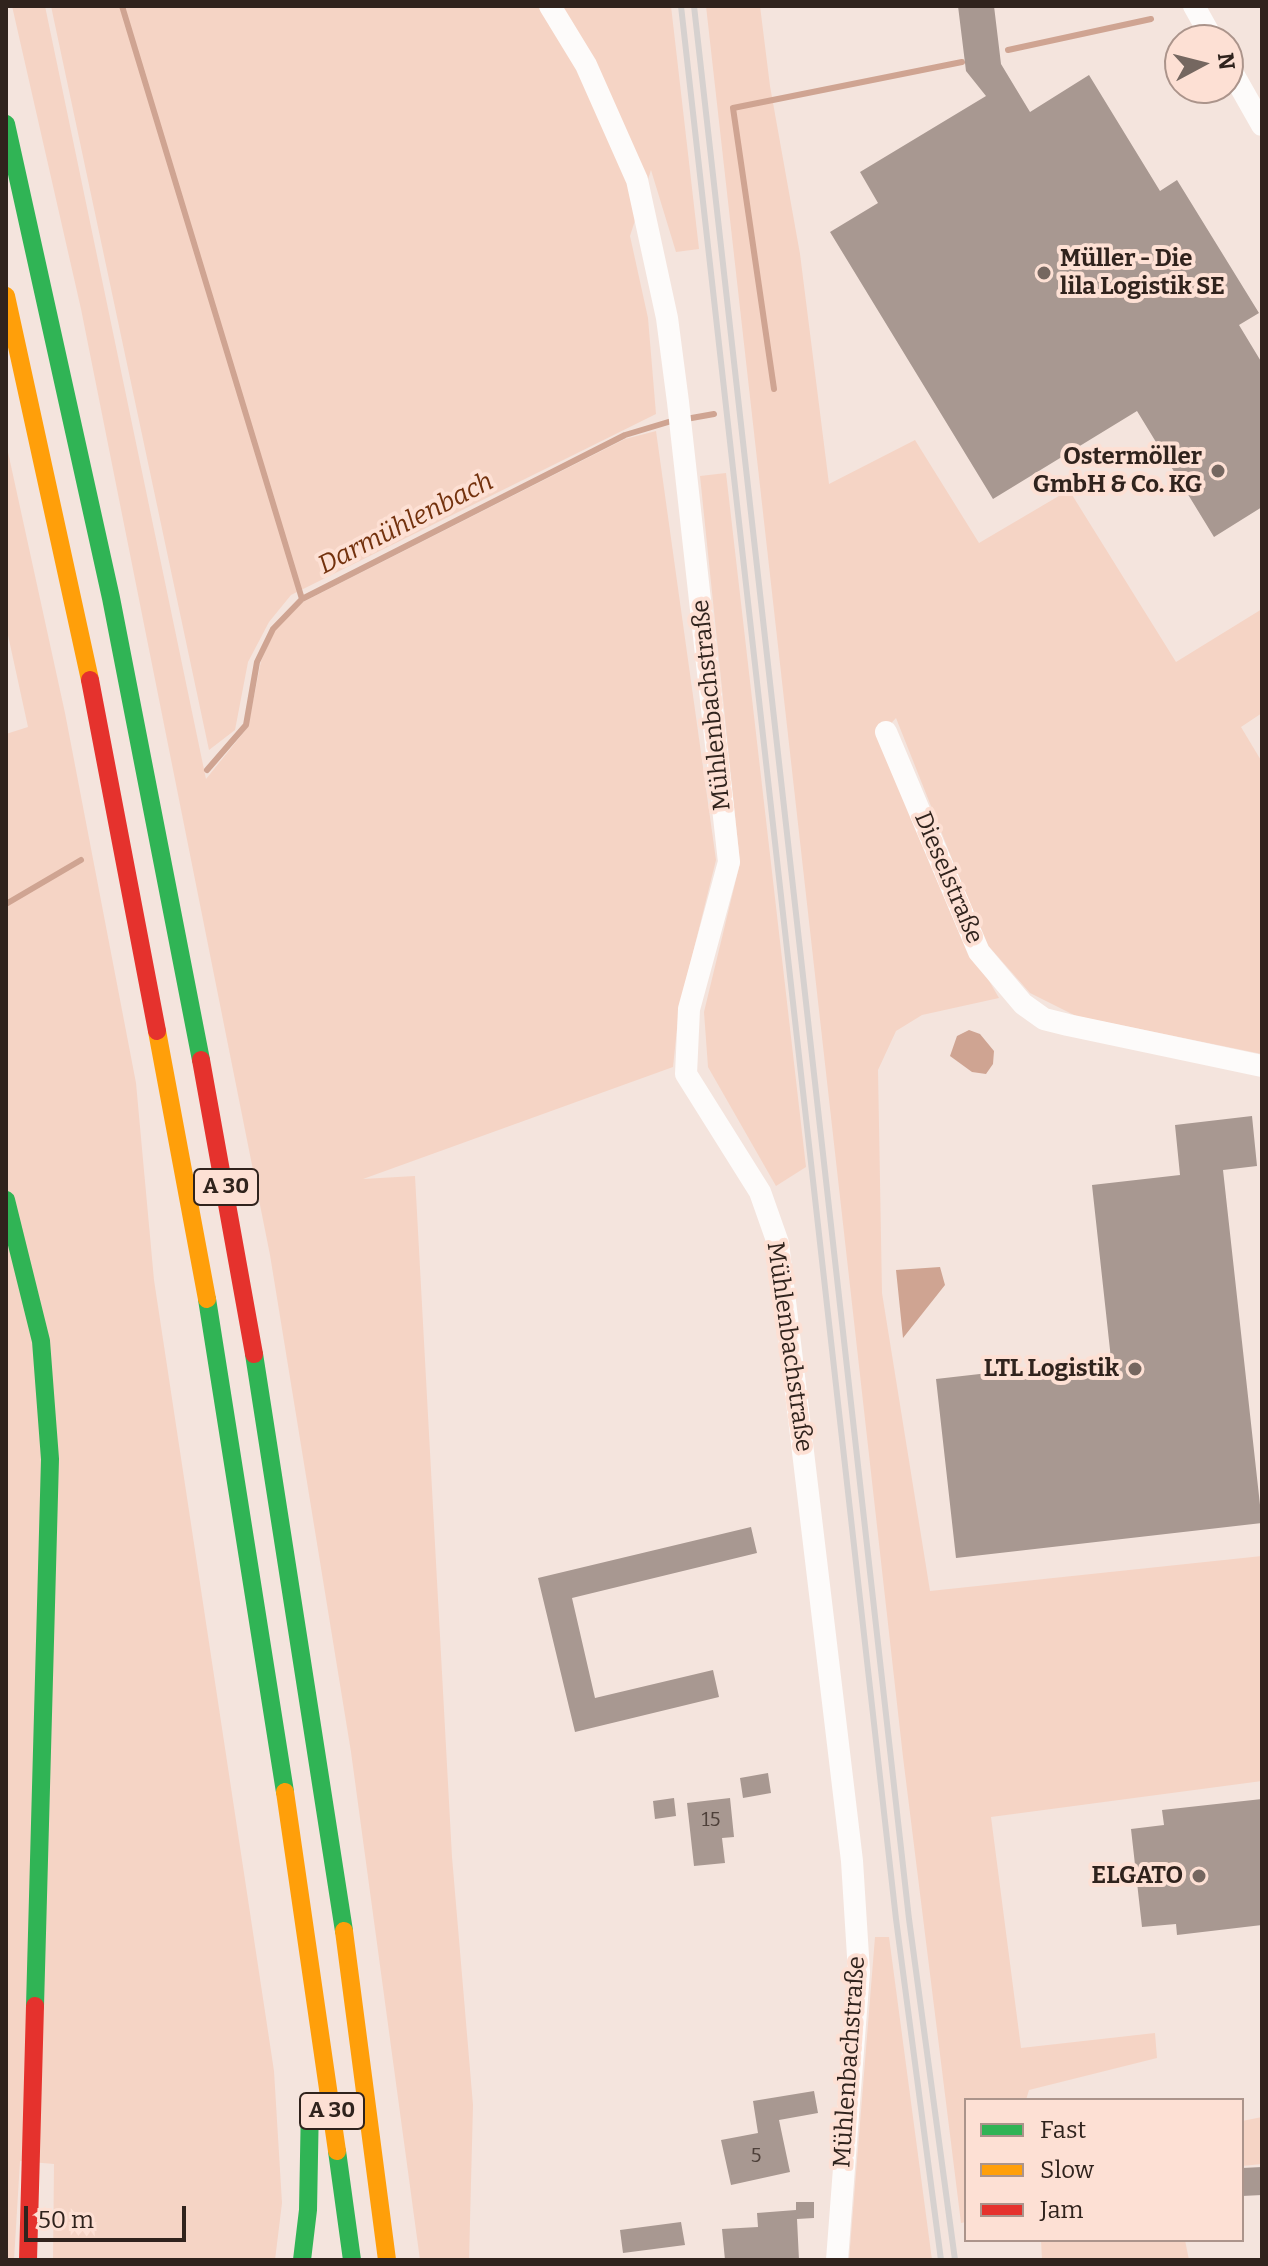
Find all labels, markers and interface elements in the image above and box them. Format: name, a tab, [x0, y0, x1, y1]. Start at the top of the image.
north arrow	[1164, 24, 1244, 104]
text: N	[1212, 51, 1241, 71]
place label: Müller - Die lila Logistik SE	[1060, 245, 1225, 301]
marker: Müller - Die lila Logistik SE	[1035, 264, 1053, 282]
place label: Ostermöller GmbH & Co. KG	[1033, 443, 1202, 499]
marker: Ostermöller GmbH & Co. KG	[1209, 462, 1227, 480]
water label: Darmühlenbach	[313, 466, 499, 582]
street label: Mühlenbachstraße	[687, 598, 737, 812]
street label: Dieselstraße	[907, 808, 989, 948]
road number: A 30	[194, 1169, 258, 1205]
street label: Mühlenbachstraße	[760, 1240, 818, 1454]
place label: LTL Logistik	[984, 1355, 1119, 1383]
marker: LTL Logistik	[1126, 1360, 1144, 1378]
house number: 15	[702, 1808, 720, 1832]
place label: ELGATO	[1092, 1862, 1183, 1890]
marker: ELGATO	[1190, 1867, 1208, 1885]
street label: Mühlenbachstraße	[828, 1955, 872, 2169]
road number: A 30	[300, 2093, 364, 2129]
legend	[964, 2098, 1244, 2242]
text: Fast	[1040, 2116, 1086, 2144]
house number: 5	[751, 2144, 761, 2168]
text: Slow	[1040, 2156, 1094, 2184]
scale bar	[28, 2190, 190, 2240]
text: Jam	[1040, 2196, 1083, 2224]
text: 50 m	[38, 2206, 94, 2234]

